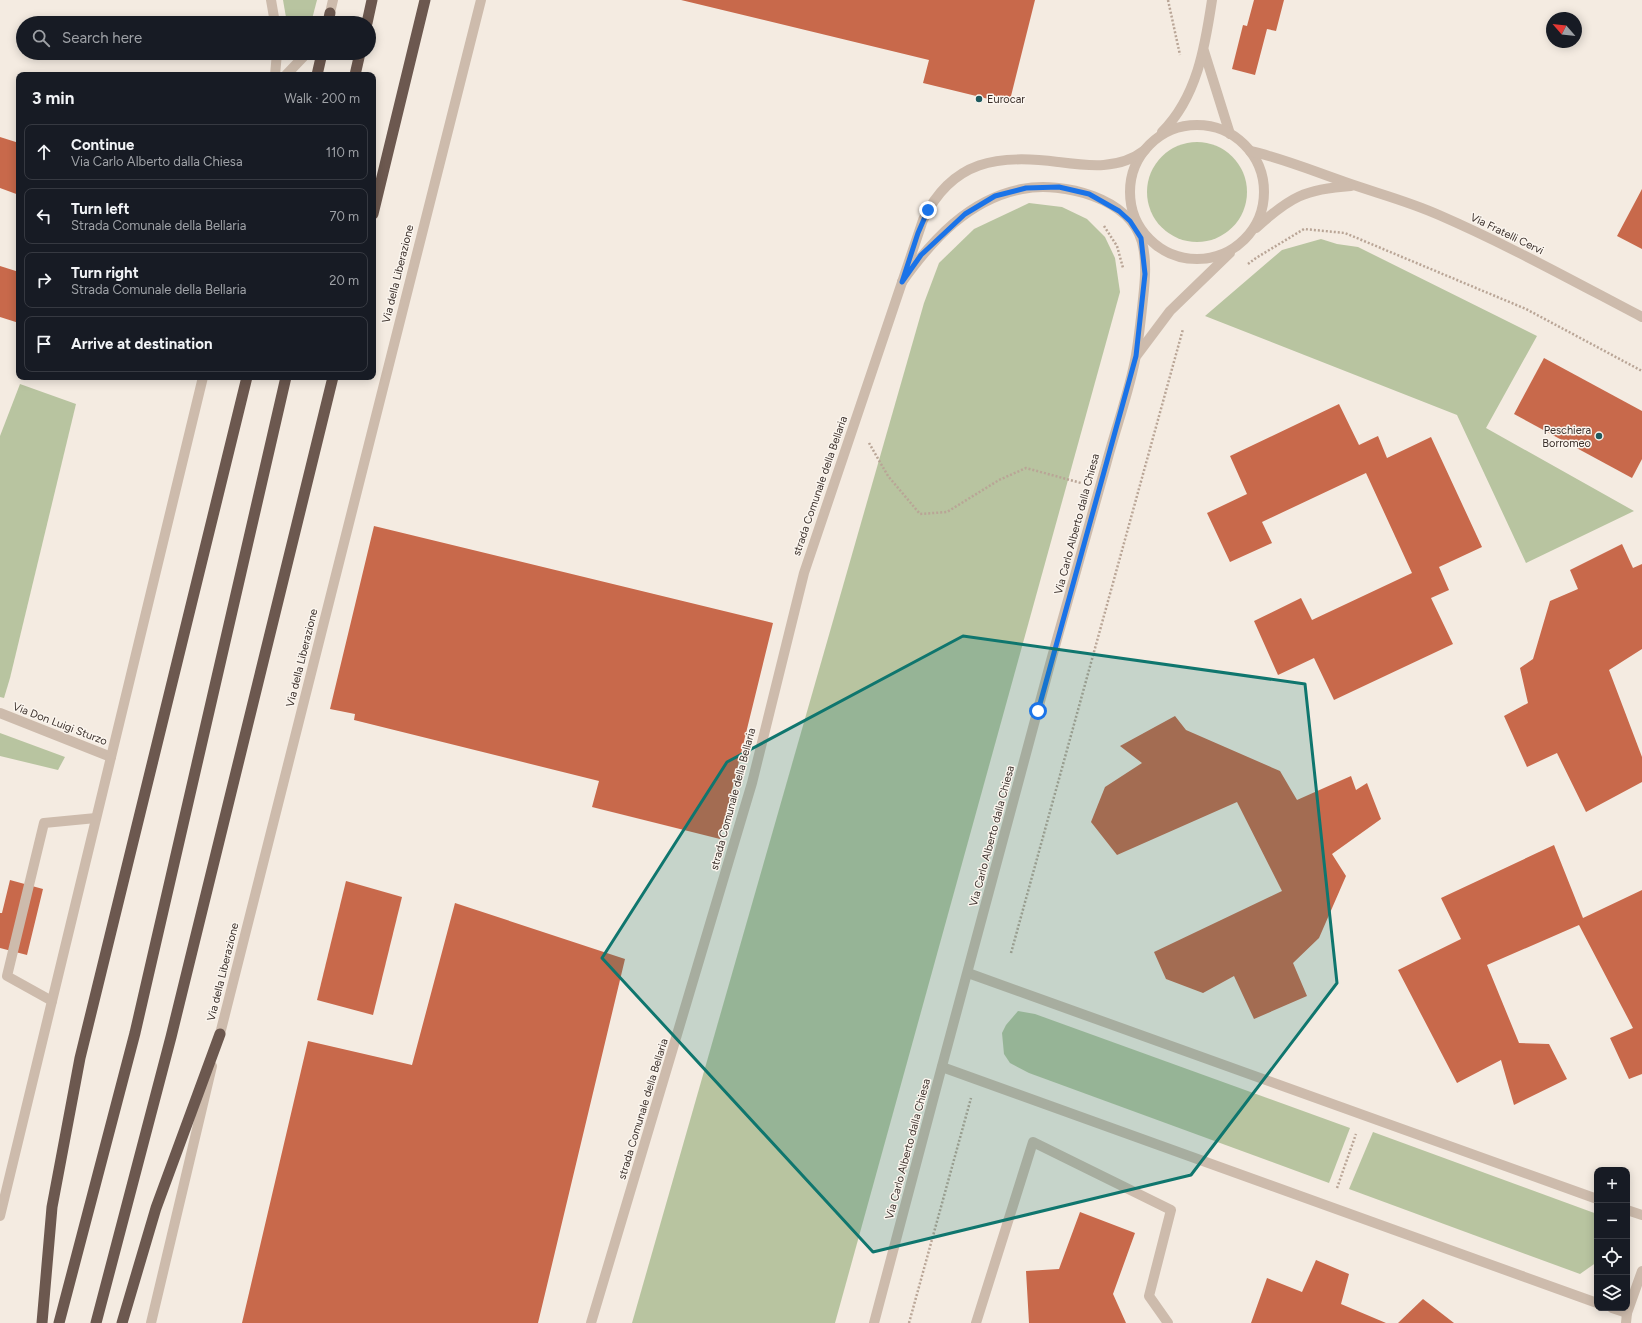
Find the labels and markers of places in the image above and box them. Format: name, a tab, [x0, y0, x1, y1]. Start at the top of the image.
place label: Eurocar	[987, 93, 1025, 106]
marker: Eurocar	[974, 94, 984, 104]
place label: Peschiera Borromeo	[1542, 424, 1591, 450]
marker: Peschiera Borromeo	[1594, 431, 1604, 441]

